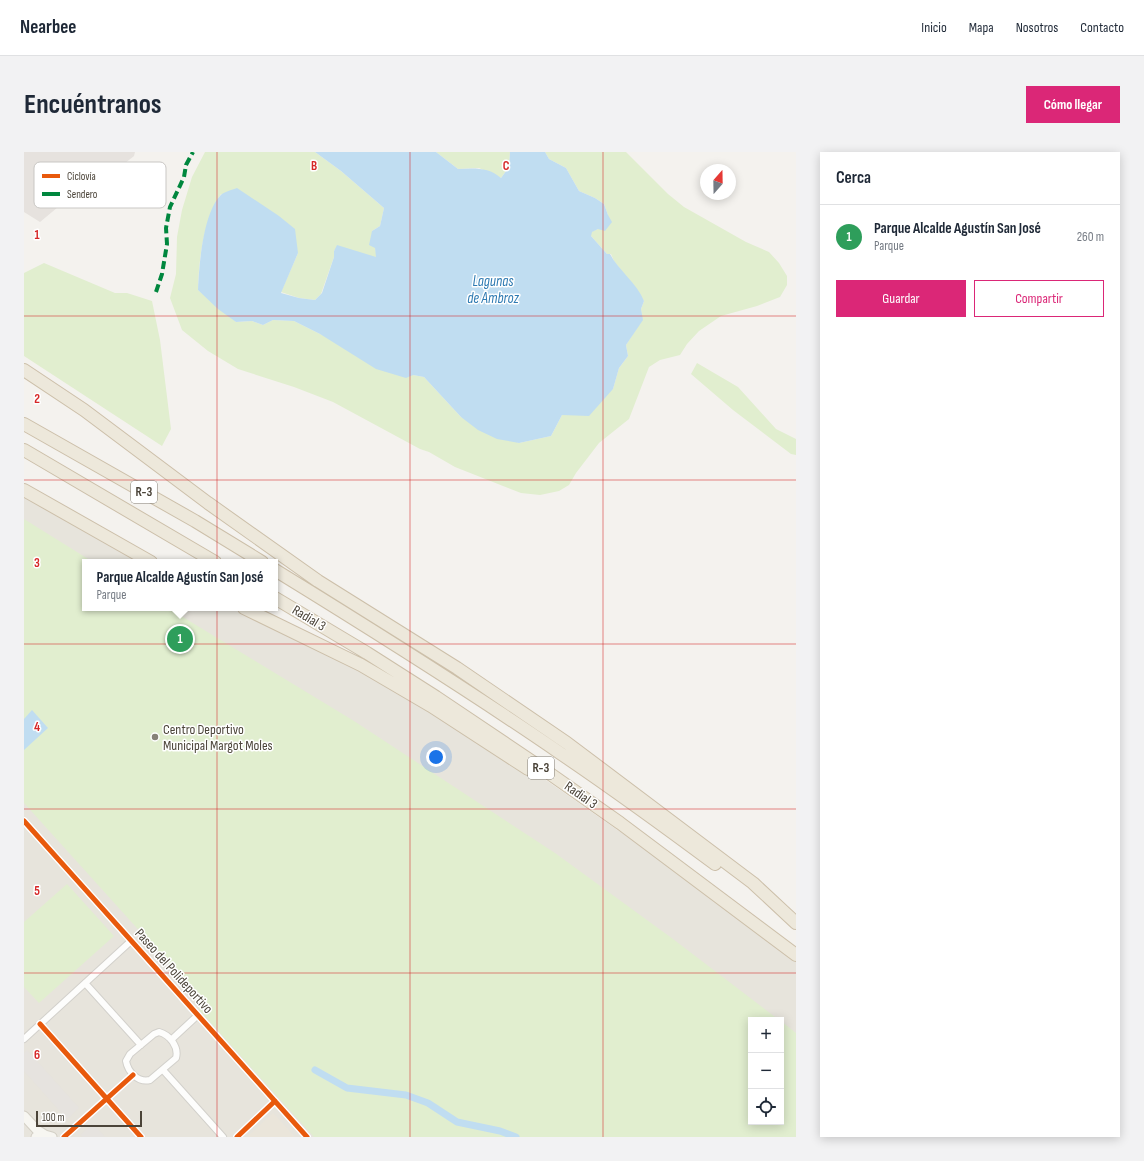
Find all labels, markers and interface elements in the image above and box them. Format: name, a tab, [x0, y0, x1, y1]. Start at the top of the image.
text: Nearbee	[20, 16, 76, 39]
text: Inicio	[921, 19, 947, 36]
text: Mapa	[969, 19, 994, 36]
text: Nosotros	[1016, 19, 1058, 36]
text: Contacto	[1080, 19, 1124, 36]
button: Cómo llegar	[1026, 86, 1120, 123]
text: Encuéntranos	[24, 88, 162, 121]
text: B	[311, 158, 317, 174]
text: C	[503, 158, 510, 174]
legend	[34, 162, 166, 208]
north arrow	[700, 164, 736, 200]
text: Cerca	[836, 168, 871, 188]
text: Ciclovía	[67, 170, 96, 183]
text: Sendero	[67, 188, 98, 201]
text: Parque Alcalde Agustín San José	[874, 219, 1041, 238]
text: 1	[34, 227, 40, 243]
text: 1	[846, 229, 852, 245]
text: 260 m	[1077, 229, 1104, 245]
text: Parque	[874, 238, 904, 254]
water label: Lagunas de Ambroz	[467, 272, 520, 308]
button: Guardar	[836, 280, 966, 317]
button: Compartir	[974, 280, 1104, 317]
text: 2	[34, 391, 40, 407]
road number: R-3	[131, 481, 157, 503]
text: 3	[34, 555, 40, 571]
popup	[82, 559, 278, 611]
text: Parque Alcalde Agustín San José	[97, 568, 263, 587]
text: Parque	[97, 587, 126, 603]
street label: Radial 3	[289, 601, 329, 635]
pin: 1	[167, 624, 193, 654]
text: 4	[34, 719, 40, 735]
place label: Centro Deportivo Municipal Margot Moles	[163, 721, 273, 754]
marker: Centro Deportivo Municipal Margot Moles	[150, 732, 160, 742]
your location	[426, 747, 446, 767]
road number: R-3	[528, 757, 554, 779]
street label: Radial 3	[561, 778, 601, 812]
text: 5	[34, 883, 40, 899]
street label: Paseo del Polideportivo	[131, 925, 217, 1017]
map controls	[748, 1017, 784, 1125]
button: +	[748, 1017, 784, 1053]
text: 6	[34, 1047, 40, 1063]
button: −	[748, 1053, 784, 1089]
button: locate	[748, 1089, 784, 1125]
scale bar	[36, 1109, 142, 1128]
text: 100 m	[42, 1111, 64, 1124]

